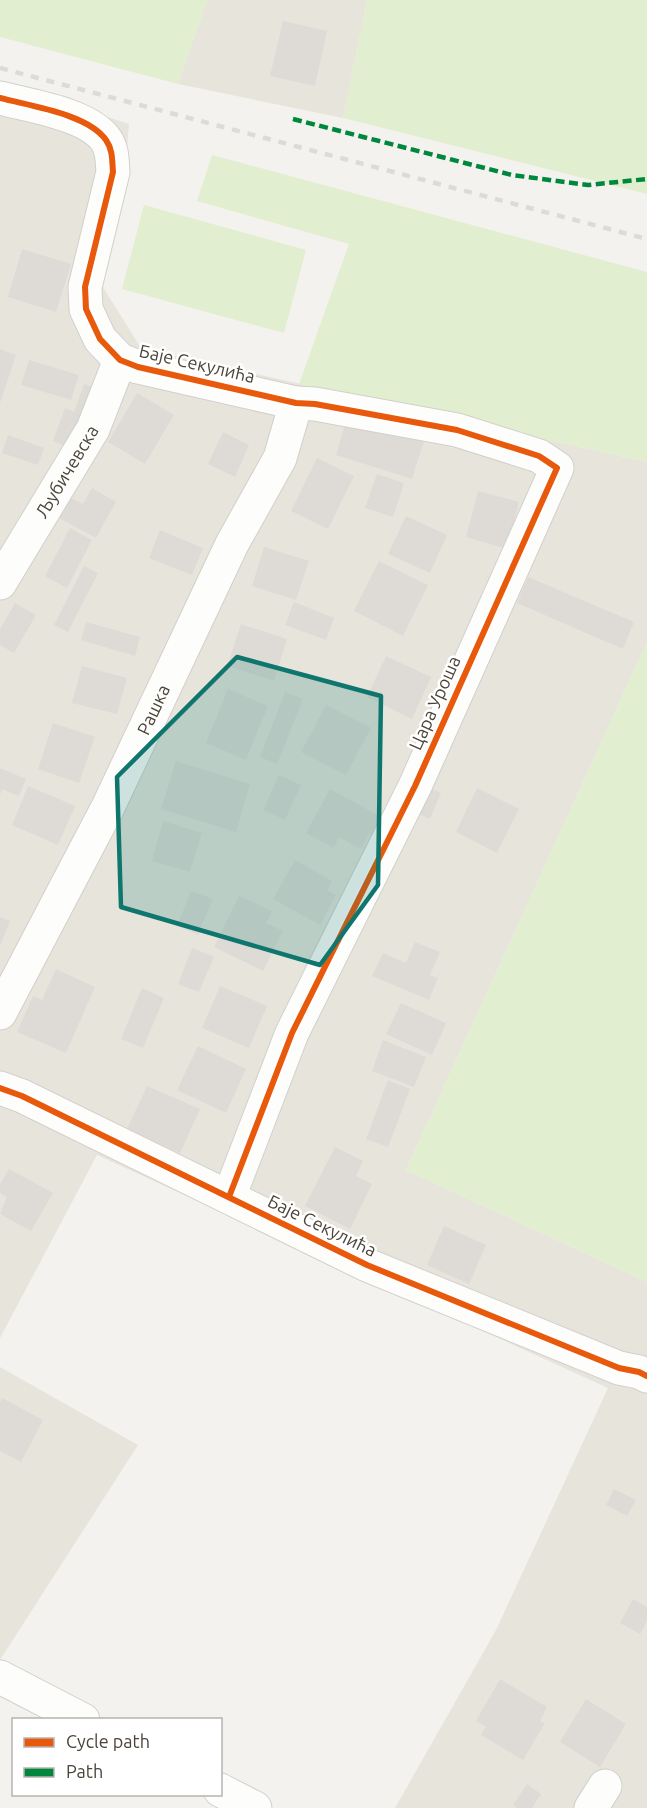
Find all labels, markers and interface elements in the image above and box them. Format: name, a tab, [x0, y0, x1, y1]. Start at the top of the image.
street label: Баје Секулића	[137, 340, 257, 386]
street label: Љубичевска	[31, 421, 102, 521]
street label: Цара Уроша	[404, 653, 464, 753]
street label: Рашка	[133, 681, 173, 738]
street label: Баје Секулића	[265, 1190, 380, 1260]
legend	[12, 1718, 222, 1796]
text: Cycle path	[66, 1731, 150, 1751]
text: Path	[66, 1761, 103, 1781]

